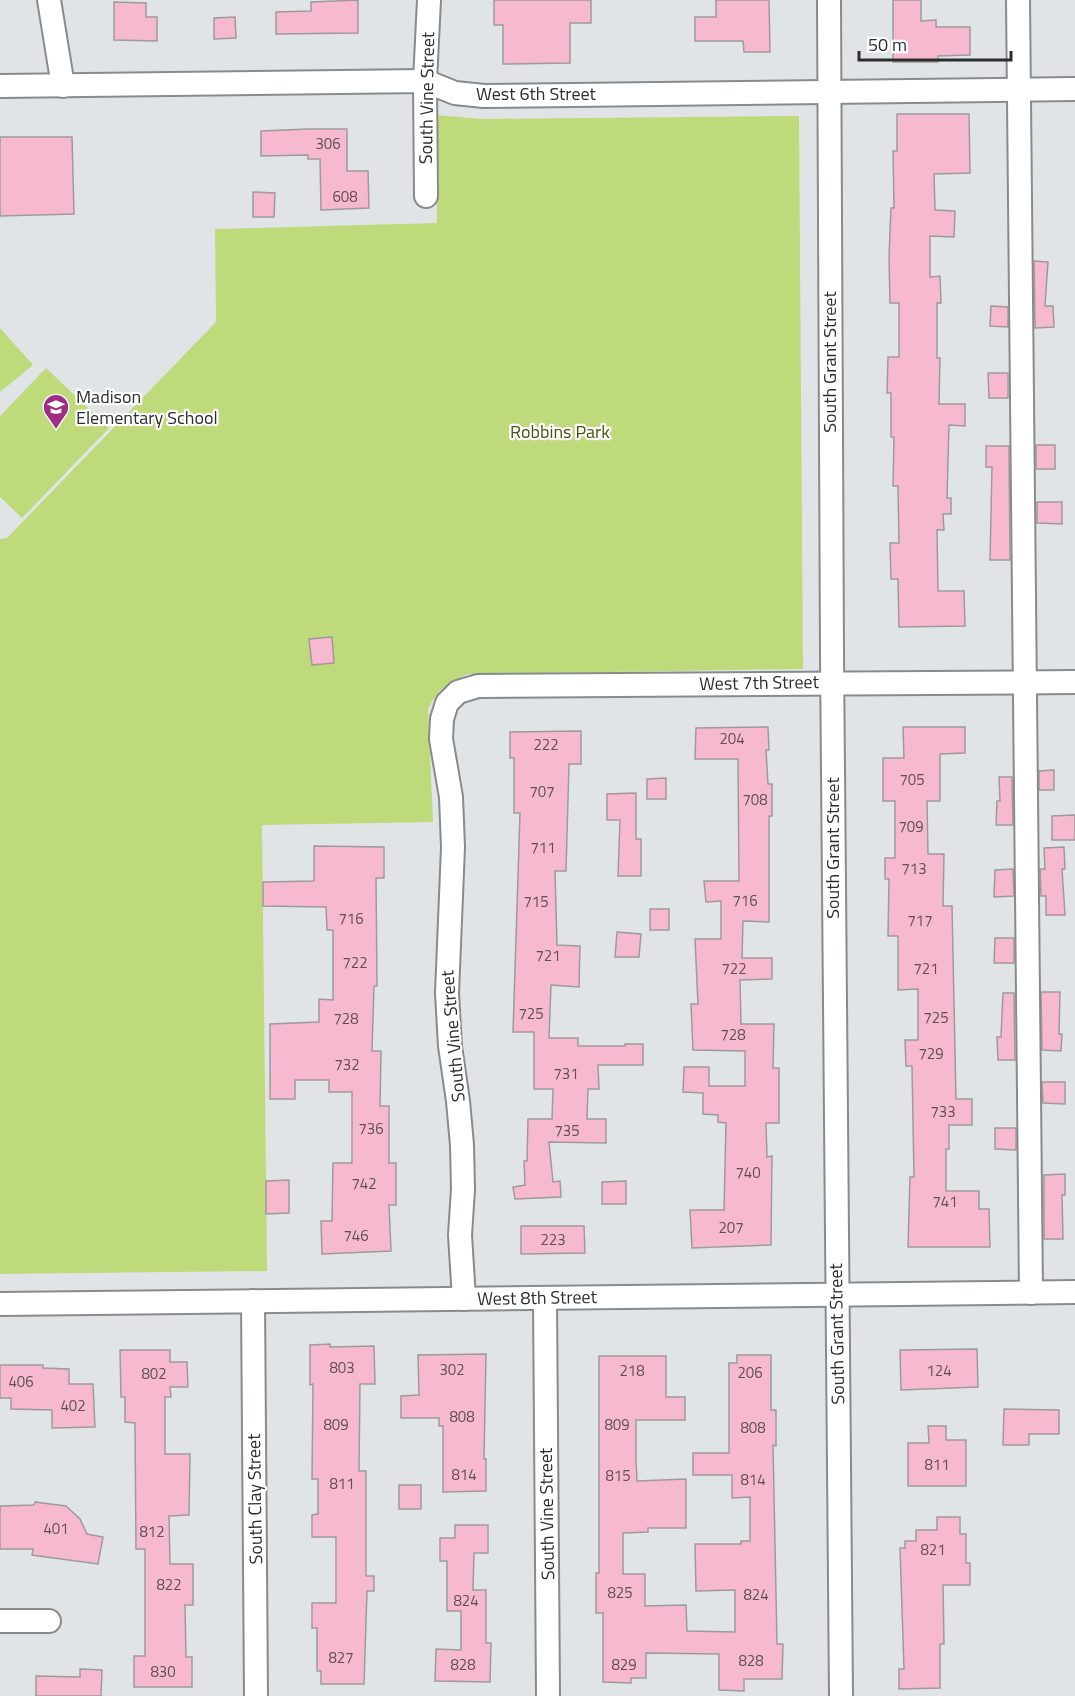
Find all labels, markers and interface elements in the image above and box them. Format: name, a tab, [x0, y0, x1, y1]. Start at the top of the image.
scale bar	[859, 24, 1010, 62]
street label: South Vine Street	[412, 31, 441, 164]
text: 50 m	[868, 31, 907, 58]
street label: West 6th Street	[476, 80, 597, 107]
house number: 306	[315, 132, 341, 155]
house number: 608	[332, 185, 358, 208]
street label: South Grant Street	[816, 291, 843, 433]
place label: Madison Elementary School	[76, 383, 218, 431]
school or university icon: Madison Elementary School	[41, 392, 71, 430]
park label: Robbins Park	[510, 418, 610, 445]
street label: West 7th Street	[699, 668, 820, 697]
house number: 204	[719, 727, 745, 750]
house number: 222	[533, 733, 559, 756]
house number: 705	[899, 768, 925, 791]
street label: South Grant Street	[819, 777, 846, 919]
house number: 707	[529, 780, 555, 803]
house number: 708	[742, 788, 768, 811]
house number: 709	[898, 815, 924, 838]
house number: 711	[530, 836, 556, 859]
house number: 713	[901, 857, 927, 880]
house number: 716	[732, 889, 758, 912]
house number: 715	[523, 890, 549, 913]
house number: 716	[338, 907, 364, 930]
house number: 717	[907, 909, 933, 932]
house number: 721	[535, 944, 561, 967]
house number: 722	[342, 951, 368, 974]
house number: 722	[721, 957, 747, 980]
house number: 721	[913, 957, 939, 980]
street label: South Vine Street	[433, 968, 472, 1103]
house number: 725	[518, 1002, 544, 1025]
house number: 725	[923, 1006, 949, 1029]
house number: 728	[333, 1007, 359, 1030]
house number: 728	[720, 1023, 746, 1046]
house number: 729	[918, 1042, 944, 1065]
house number: 732	[334, 1053, 360, 1076]
house number: 731	[553, 1062, 579, 1085]
house number: 733	[930, 1100, 956, 1123]
house number: 736	[358, 1117, 384, 1140]
house number: 735	[554, 1119, 580, 1142]
house number: 740	[735, 1161, 761, 1184]
house number: 742	[351, 1172, 377, 1195]
house number: 741	[932, 1190, 958, 1213]
house number: 207	[718, 1216, 744, 1239]
house number: 746	[343, 1224, 369, 1247]
house number: 223	[540, 1228, 566, 1251]
street label: South Grant Street	[822, 1262, 851, 1405]
street label: West 8th Street	[477, 1283, 598, 1312]
house number: 803	[329, 1356, 355, 1379]
house number: 302	[439, 1358, 465, 1381]
house number: 218	[619, 1359, 645, 1382]
house number: 124	[926, 1359, 952, 1382]
house number: 206	[737, 1361, 763, 1384]
house number: 802	[141, 1362, 167, 1385]
house number: 406	[8, 1370, 34, 1393]
house number: 402	[60, 1394, 86, 1417]
house number: 808	[449, 1405, 475, 1428]
house number: 809	[323, 1413, 349, 1436]
house number: 809	[604, 1413, 630, 1436]
house number: 808	[740, 1416, 766, 1439]
street label: South Clay Street	[240, 1433, 269, 1565]
street label: South Vine Street	[532, 1447, 561, 1580]
house number: 811	[924, 1453, 950, 1476]
house number: 814	[451, 1463, 477, 1486]
house number: 815	[605, 1464, 631, 1487]
house number: 814	[740, 1468, 766, 1491]
house number: 811	[329, 1472, 355, 1495]
house number: 401	[43, 1517, 69, 1540]
house number: 812	[139, 1520, 165, 1543]
house number: 821	[920, 1538, 946, 1561]
house number: 822	[156, 1573, 182, 1596]
house number: 825	[607, 1581, 633, 1604]
house number: 824	[743, 1583, 769, 1606]
house number: 824	[453, 1589, 479, 1612]
house number: 827	[328, 1646, 354, 1669]
house number: 828	[738, 1649, 764, 1672]
house number: 828	[450, 1653, 476, 1676]
house number: 829	[611, 1653, 637, 1676]
house number: 830	[150, 1660, 176, 1683]

